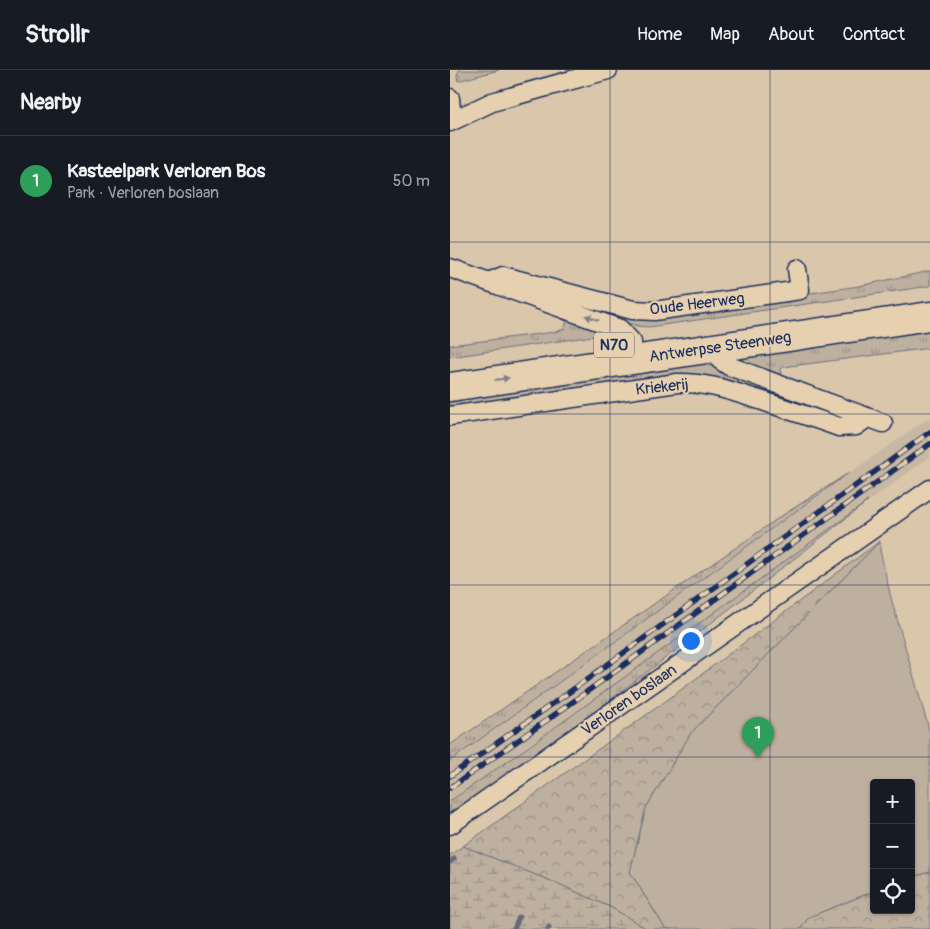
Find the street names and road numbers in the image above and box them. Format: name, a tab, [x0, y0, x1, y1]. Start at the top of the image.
street label: Oude Heerweg	[648, 288, 746, 320]
street label: Antwerpse Steenweg	[648, 327, 792, 367]
road number: N70	[594, 332, 634, 358]
street label: Kriekerij	[634, 374, 690, 400]
street label: Verloren boslaan	[577, 660, 681, 740]

